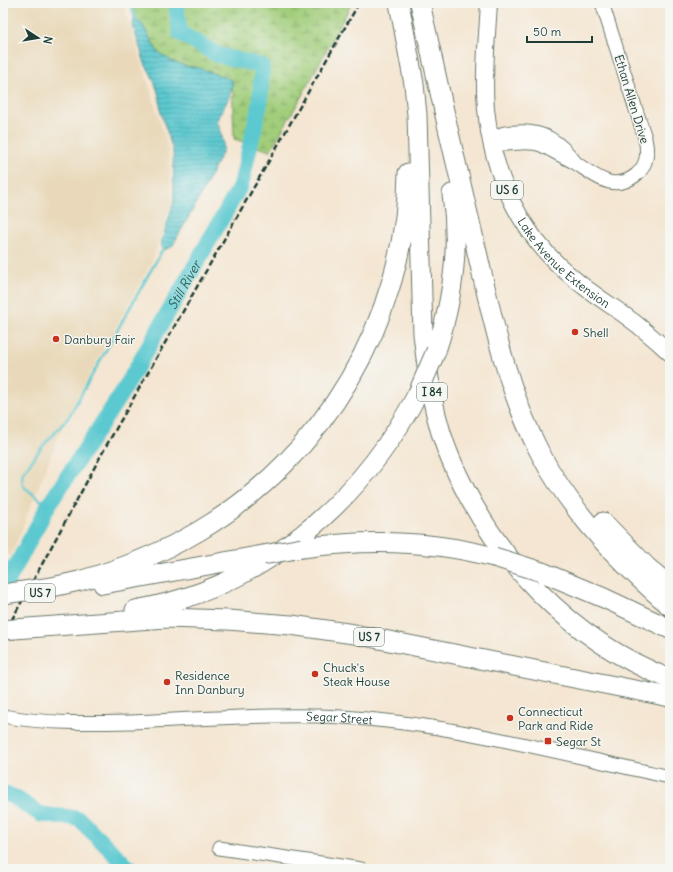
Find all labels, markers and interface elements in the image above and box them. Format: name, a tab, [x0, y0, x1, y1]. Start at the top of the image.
north arrow	[18, 18, 58, 58]
scale bar	[527, 18, 592, 44]
text: 50 m	[533, 24, 562, 39]
text: N	[40, 35, 55, 45]
street label: Ethan Allen Drive	[611, 53, 653, 145]
road number: US 6	[491, 181, 523, 199]
street label: Lake Avenue Extension	[515, 215, 613, 311]
water label: Still River	[163, 256, 205, 312]
place label: Shell	[583, 325, 608, 340]
marker: Shell	[570, 327, 580, 337]
place label: Danbury Fair	[64, 332, 135, 347]
marker: Danbury Fair	[51, 334, 61, 344]
road number: I 84	[417, 383, 447, 401]
road number: US 7	[25, 584, 55, 602]
road number: US 7	[354, 628, 384, 646]
place label: Chuck's Steak House	[323, 660, 390, 689]
place label: Residence Inn Danbury	[175, 668, 245, 697]
marker: Chuck's Steak House	[310, 669, 320, 679]
marker: Residence Inn Danbury	[162, 677, 172, 687]
place label: Connecticut Park and Ride	[518, 704, 593, 733]
street label: Segar Street	[306, 708, 373, 727]
marker: Connecticut Park and Ride	[505, 713, 515, 723]
place label: Segar St	[556, 734, 601, 749]
marker: Segar St	[543, 736, 553, 746]

